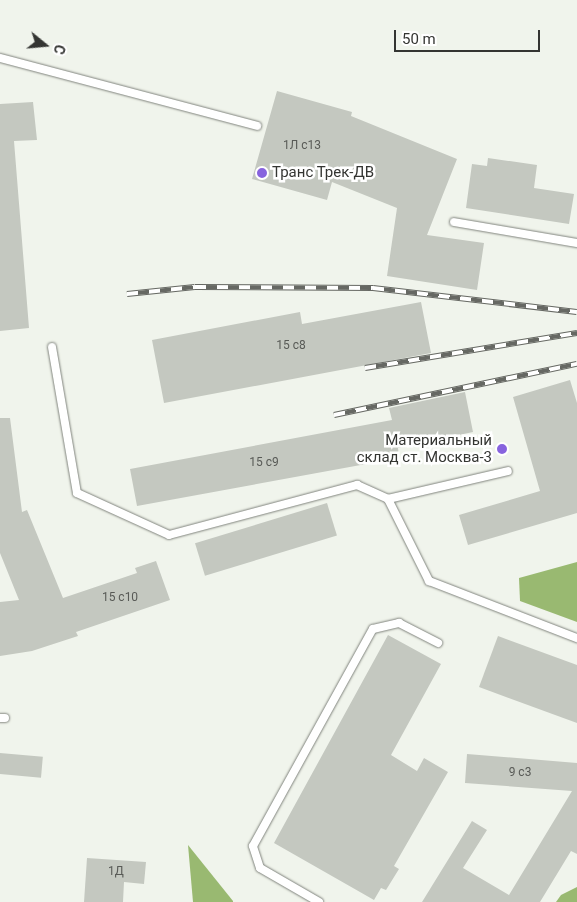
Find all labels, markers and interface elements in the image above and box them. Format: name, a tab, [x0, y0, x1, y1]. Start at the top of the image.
north arrow	[20, 20, 70, 70]
scale bar	[397, 20, 543, 52]
text: 50 m	[402, 30, 436, 48]
text: С	[50, 43, 68, 56]
house number: 1Л с13	[283, 139, 321, 153]
place label: Транс Трек-ДВ	[272, 164, 374, 182]
marker: Транс Трек-ДВ	[256, 167, 268, 179]
house number: 15 с8	[276, 339, 306, 353]
place label: Материальный склад ст. Москва-3	[357, 431, 492, 466]
marker: Материальный склад ст. Москва-3	[496, 443, 508, 455]
house number: 15 с9	[249, 456, 279, 470]
house number: 15 с10	[102, 591, 138, 605]
house number: 9 с3	[509, 766, 531, 780]
house number: 1Д	[108, 865, 124, 879]

